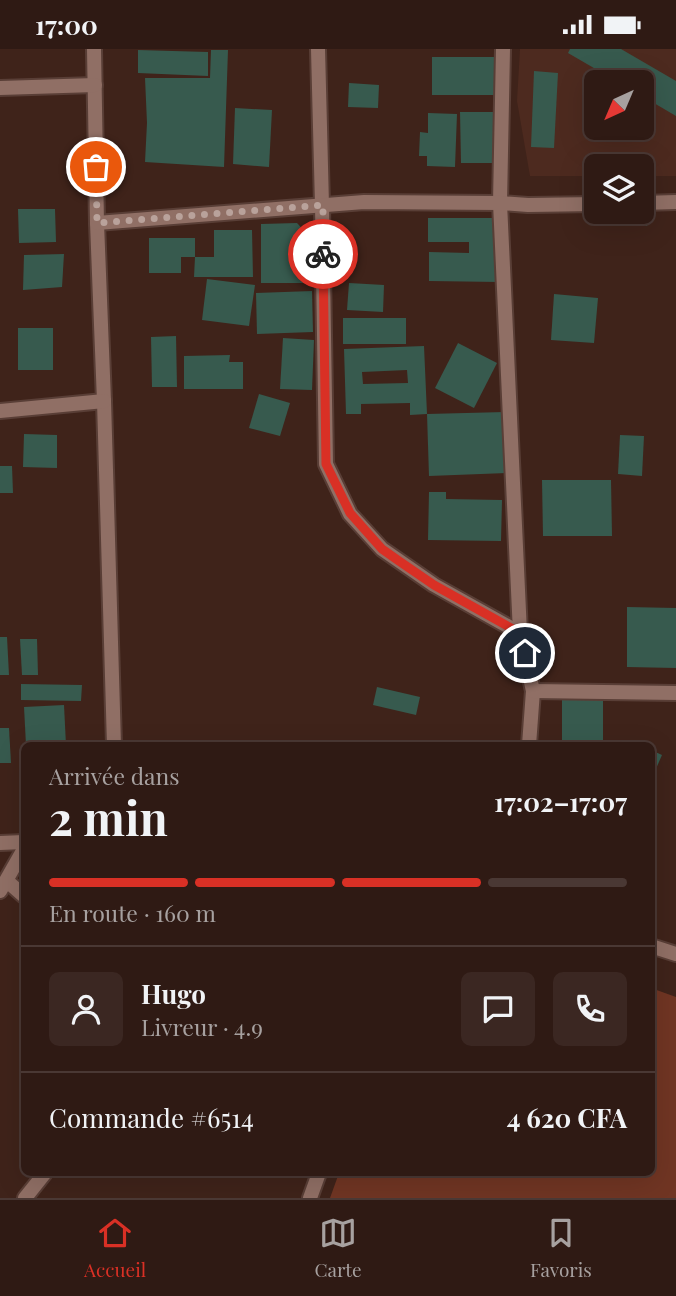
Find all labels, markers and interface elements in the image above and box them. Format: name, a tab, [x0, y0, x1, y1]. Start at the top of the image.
text: 17:00	[35, 7, 98, 42]
north arrow	[584, 70, 654, 140]
map controls	[584, 70, 654, 224]
pin	[66, 137, 126, 197]
icon: bag	[77, 148, 115, 186]
button: layers	[584, 154, 654, 224]
courier	[288, 219, 358, 289]
icon: bike	[304, 235, 342, 273]
pin	[495, 623, 555, 683]
icon: home	[506, 634, 544, 672]
text: Arrivée dans	[49, 760, 180, 791]
text: 17:02–17:07	[494, 784, 627, 819]
text: 2 min	[49, 786, 168, 848]
text: En route · 160 m	[49, 897, 216, 928]
button: person	[49, 972, 123, 1046]
button: chat	[461, 972, 535, 1046]
button: phone	[553, 972, 627, 1046]
text: Hugo	[141, 976, 206, 1011]
text: Livreur · 4.9	[141, 1011, 263, 1042]
text: Commande #6514	[49, 1100, 254, 1135]
text: 4 620 CFA	[507, 1100, 627, 1135]
tab: Accueil	[84, 1214, 146, 1282]
tab: Carte	[314, 1214, 362, 1282]
tab: Favoris	[530, 1214, 592, 1282]

